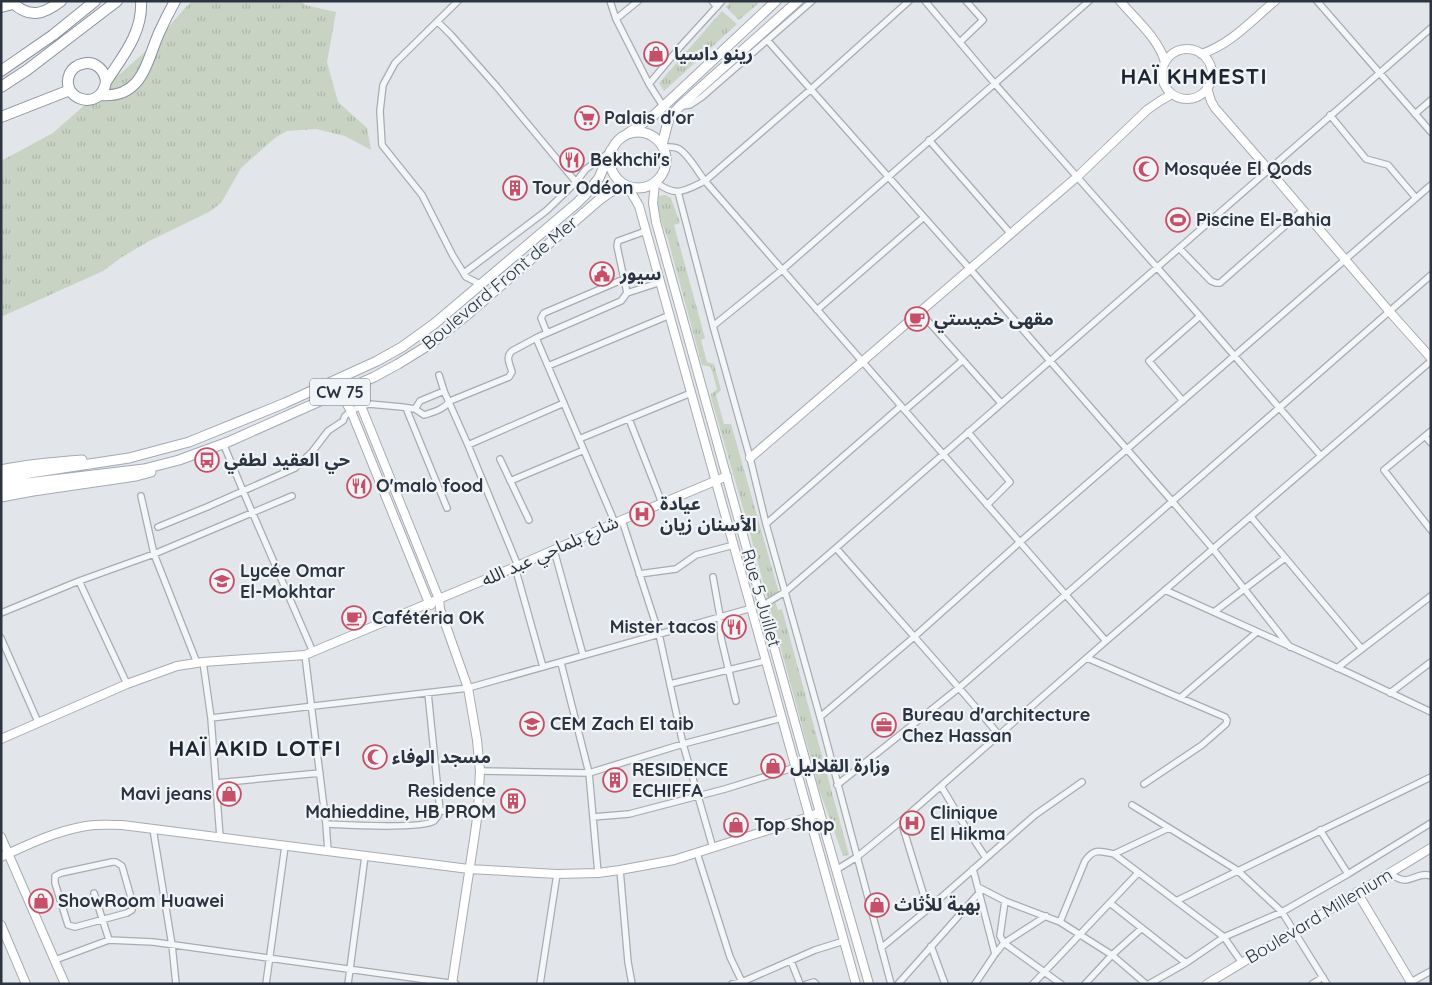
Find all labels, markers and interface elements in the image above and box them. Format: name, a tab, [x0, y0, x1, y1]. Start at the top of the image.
shop icon: رينو داسيا	[643, 41, 669, 67]
place label: رينو داسيا	[674, 42, 753, 65]
district label: HAÏ KHMESTI	[1121, 62, 1267, 90]
supermarket icon: Palais d'or	[574, 105, 600, 131]
place label: Palais d'or	[604, 106, 695, 129]
restaurant icon: Bekhchi's	[559, 147, 585, 173]
place label: Bekhchi's	[590, 148, 670, 171]
mosque icon: Mosquée El Qods	[1133, 156, 1159, 182]
place label: Mosquée El Qods	[1164, 157, 1312, 180]
building icon: Tour Odéon	[502, 175, 528, 201]
place label: Tour Odéon	[532, 176, 633, 199]
sports icon: Piscine El-Bahia	[1165, 207, 1191, 233]
place label: Piscine El-Bahia	[1196, 208, 1331, 231]
street label: Boulevard Front de Mer	[417, 211, 582, 355]
public building icon: سيور	[589, 261, 615, 287]
place label: سيور	[619, 262, 661, 285]
cafe icon: مقهى خميستي	[904, 306, 930, 332]
place label: مقهى خميستي	[934, 307, 1054, 333]
road number: CW 75	[310, 378, 370, 406]
bus stop icon: حي العقيد لطفي	[194, 447, 220, 473]
place label: حي العقيد لطفي	[224, 448, 350, 474]
restaurant icon: O'malo food	[346, 473, 372, 499]
place label: O'malo food	[376, 474, 483, 497]
place label: عيادة الأسنان زيان	[660, 492, 757, 536]
hospital icon: عيادة الأسنان زيان	[629, 501, 655, 527]
street label: شارع بلماحي عبد الله	[478, 510, 623, 594]
street label: Rue 5 Juillet	[737, 546, 786, 649]
place label: Lycée Omar El-Mokhtar	[240, 559, 345, 603]
school or university icon: Lycée Omar El-Mokhtar	[209, 568, 235, 594]
cafe icon: Cafétéria OK	[341, 605, 367, 631]
place label: Cafétéria OK	[372, 606, 484, 629]
restaurant icon: Mister tacos	[721, 614, 747, 640]
place label: Mister tacos	[610, 615, 716, 638]
place label: Bureau d'architecture Chez Hassan	[902, 703, 1090, 747]
school or university icon: CEM Zach El taib	[519, 711, 545, 737]
place label: CEM Zach El taib	[550, 712, 694, 735]
office icon: Bureau d'architecture Chez Hassan	[871, 712, 897, 738]
district label: HAÏ AKID LOTFI	[168, 734, 342, 762]
mosque icon: مسجد الوفاء	[362, 744, 388, 770]
place label: مسجد الوفاء	[392, 745, 491, 768]
shop icon: وزارة القلاليل	[760, 753, 786, 779]
place label: وزارة القلاليل	[790, 754, 890, 777]
place label: RESIDENCE ECHIFFA	[632, 758, 728, 802]
building icon: RESIDENCE ECHIFFA	[602, 767, 628, 793]
place label: Residence Mahieddine, HB PROM	[305, 779, 496, 823]
shop icon: Mavi jeans	[216, 781, 242, 807]
place label: Mavi jeans	[120, 782, 212, 805]
building icon: Residence Mahieddine, HB PROM	[500, 788, 526, 814]
place label: Clinique El Hikma	[930, 801, 1006, 845]
hospital icon: Clinique El Hikma	[899, 810, 925, 836]
shop icon: Top Shop	[723, 812, 749, 838]
place label: Top Shop	[754, 813, 835, 836]
street label: Boulevard Millenium	[1241, 863, 1396, 969]
shop icon: ShowRoom Huawei	[28, 888, 54, 914]
place label: ShowRoom Huawei	[58, 889, 224, 912]
shop icon: بهية للأثاث	[864, 892, 890, 918]
place label: بهية للأثاث	[894, 893, 981, 916]

